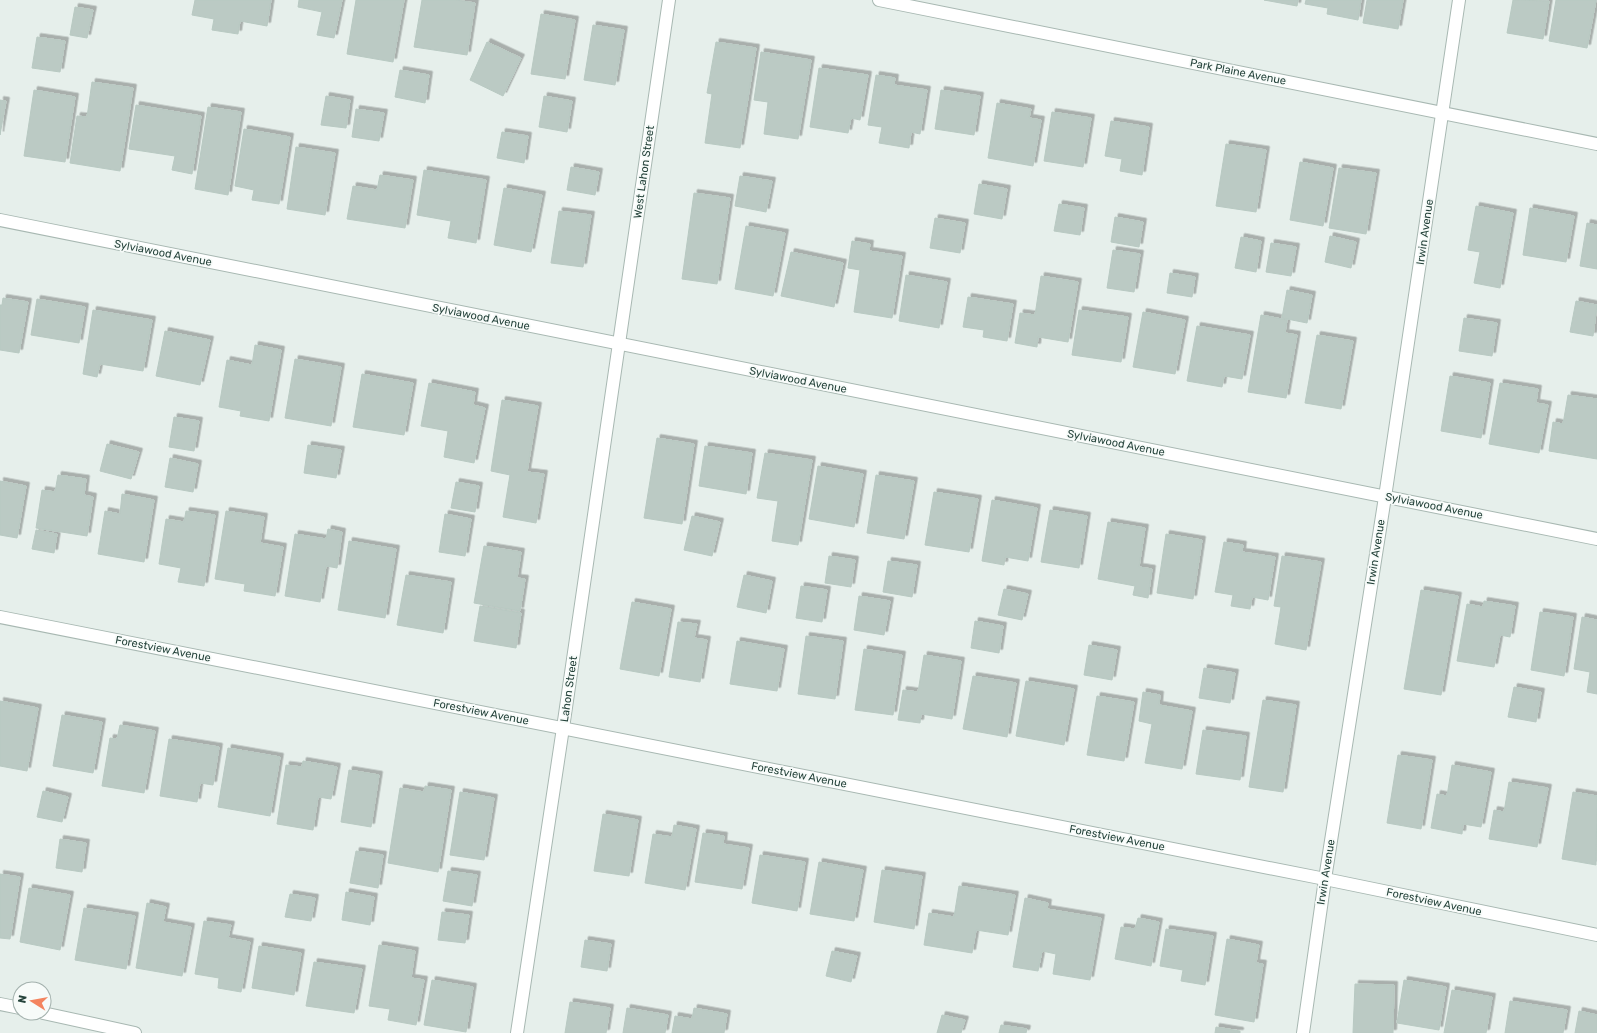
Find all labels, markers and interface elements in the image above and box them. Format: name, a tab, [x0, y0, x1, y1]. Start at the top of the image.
street label: Park Plaine Avenue	[1189, 56, 1287, 88]
street label: West Lahon Street	[631, 124, 657, 219]
street label: Irwin Avenue	[1414, 198, 1436, 266]
street label: Sylviawood Avenue	[113, 237, 213, 269]
street label: Sylviawood Avenue	[431, 301, 531, 333]
street label: Sylviawood Avenue	[748, 364, 848, 396]
street label: Sylviawood Avenue	[1066, 427, 1166, 459]
street label: Sylviawood Avenue	[1384, 490, 1484, 522]
street label: Irwin Avenue	[1364, 518, 1388, 586]
street label: Forestview Avenue	[114, 633, 212, 665]
street label: Lahon Street	[558, 655, 580, 723]
street label: Forestview Avenue	[432, 696, 530, 728]
street label: Forestview Avenue	[750, 759, 848, 791]
street label: Forestview Avenue	[1068, 822, 1166, 854]
street label: Irwin Avenue	[1314, 838, 1338, 906]
street label: Forestview Avenue	[1385, 886, 1483, 918]
north arrow	[12, 981, 52, 1021]
text: N	[16, 994, 30, 1004]

